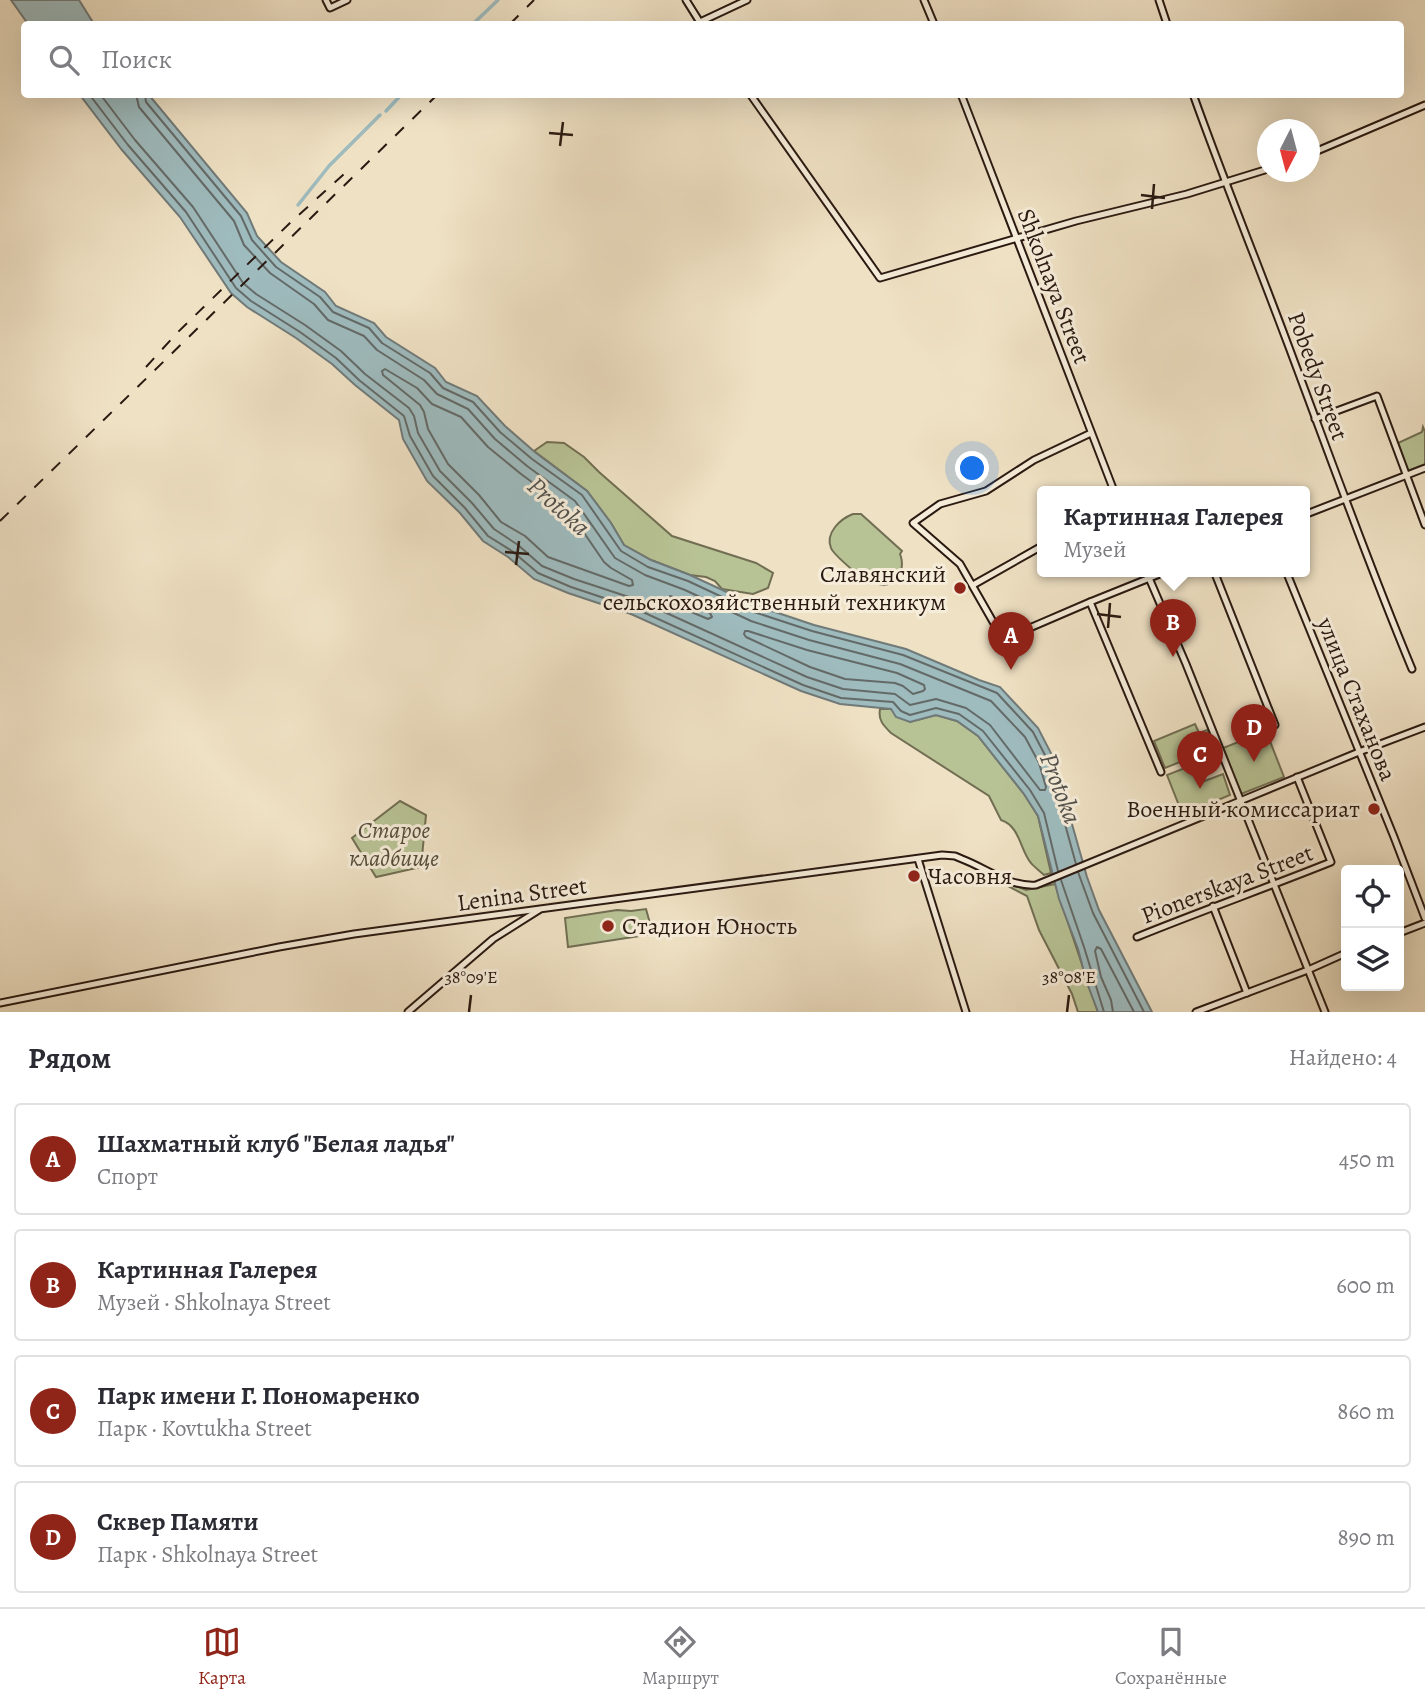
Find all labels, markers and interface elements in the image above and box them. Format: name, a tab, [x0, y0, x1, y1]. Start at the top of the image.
search box	[21, 21, 1404, 98]
icon: search	[45, 41, 83, 79]
text: Поиск	[101, 42, 172, 77]
north arrow	[1257, 119, 1320, 182]
street label: Shkolnaya Street	[1010, 204, 1098, 368]
street label: Pobedy Street	[1280, 307, 1356, 445]
your location	[955, 451, 989, 485]
water label: Protoka	[520, 469, 598, 544]
popup	[1037, 486, 1310, 577]
text: Картинная Галерея	[1063, 499, 1284, 534]
text: Музей	[1063, 534, 1127, 565]
place label: Славянский сельскохозяйственный техникум	[603, 558, 946, 618]
marker: Славянский сельскохозяйственный техникум	[952, 580, 968, 596]
pin: B	[1150, 599, 1196, 657]
pin: A	[988, 612, 1034, 670]
street label: улица Стаханова	[1309, 612, 1404, 786]
pin: D	[1231, 704, 1277, 762]
pin: C	[1177, 731, 1223, 789]
water label: Protoka	[1031, 748, 1090, 829]
place label: Военный комиссариат	[1126, 793, 1360, 825]
marker: Военный комиссариат	[1366, 801, 1382, 817]
park label: Старое кладбище	[349, 814, 439, 874]
street label: Pionerskaya Street	[1136, 836, 1318, 932]
place label: Часовня	[928, 860, 1012, 892]
map controls	[1341, 865, 1404, 991]
button: locate	[1341, 865, 1404, 928]
marker: Часовня	[906, 868, 922, 884]
street label: Lenina Street	[455, 869, 589, 919]
place label: Стадион Юность	[622, 910, 798, 942]
marker: Стадион Юность	[600, 918, 616, 934]
button: layers	[1341, 928, 1404, 991]
text: 38°09'E	[444, 965, 498, 989]
text: 38°08'E	[1042, 965, 1096, 989]
text: Рядом	[28, 1038, 111, 1078]
text: Найдено: 4	[1289, 1042, 1397, 1073]
text: Шахматный клуб "Белая ладья"	[97, 1126, 455, 1161]
text: A	[46, 1144, 60, 1175]
text: 450 m	[1339, 1144, 1395, 1175]
text: Спорт	[97, 1161, 158, 1192]
text: Картинная Галерея	[97, 1252, 318, 1287]
text: B	[46, 1270, 60, 1301]
text: 600 m	[1336, 1270, 1395, 1301]
text: Музей · Shkolnaya Street	[97, 1287, 331, 1318]
text: Парк имени Г. Пономаренко	[97, 1378, 420, 1413]
text: C	[46, 1396, 60, 1427]
text: 860 m	[1337, 1396, 1395, 1427]
text: Парк · Kovtukha Street	[97, 1413, 312, 1444]
text: Сквер Памяти	[97, 1504, 259, 1539]
text: D	[45, 1522, 61, 1553]
text: 890 m	[1337, 1522, 1395, 1553]
text: Парк · Shkolnaya Street	[97, 1539, 318, 1570]
tab: Карта	[198, 1623, 246, 1691]
tab: Маршрут	[642, 1623, 719, 1691]
tab: Сохранённые	[1115, 1623, 1227, 1691]

